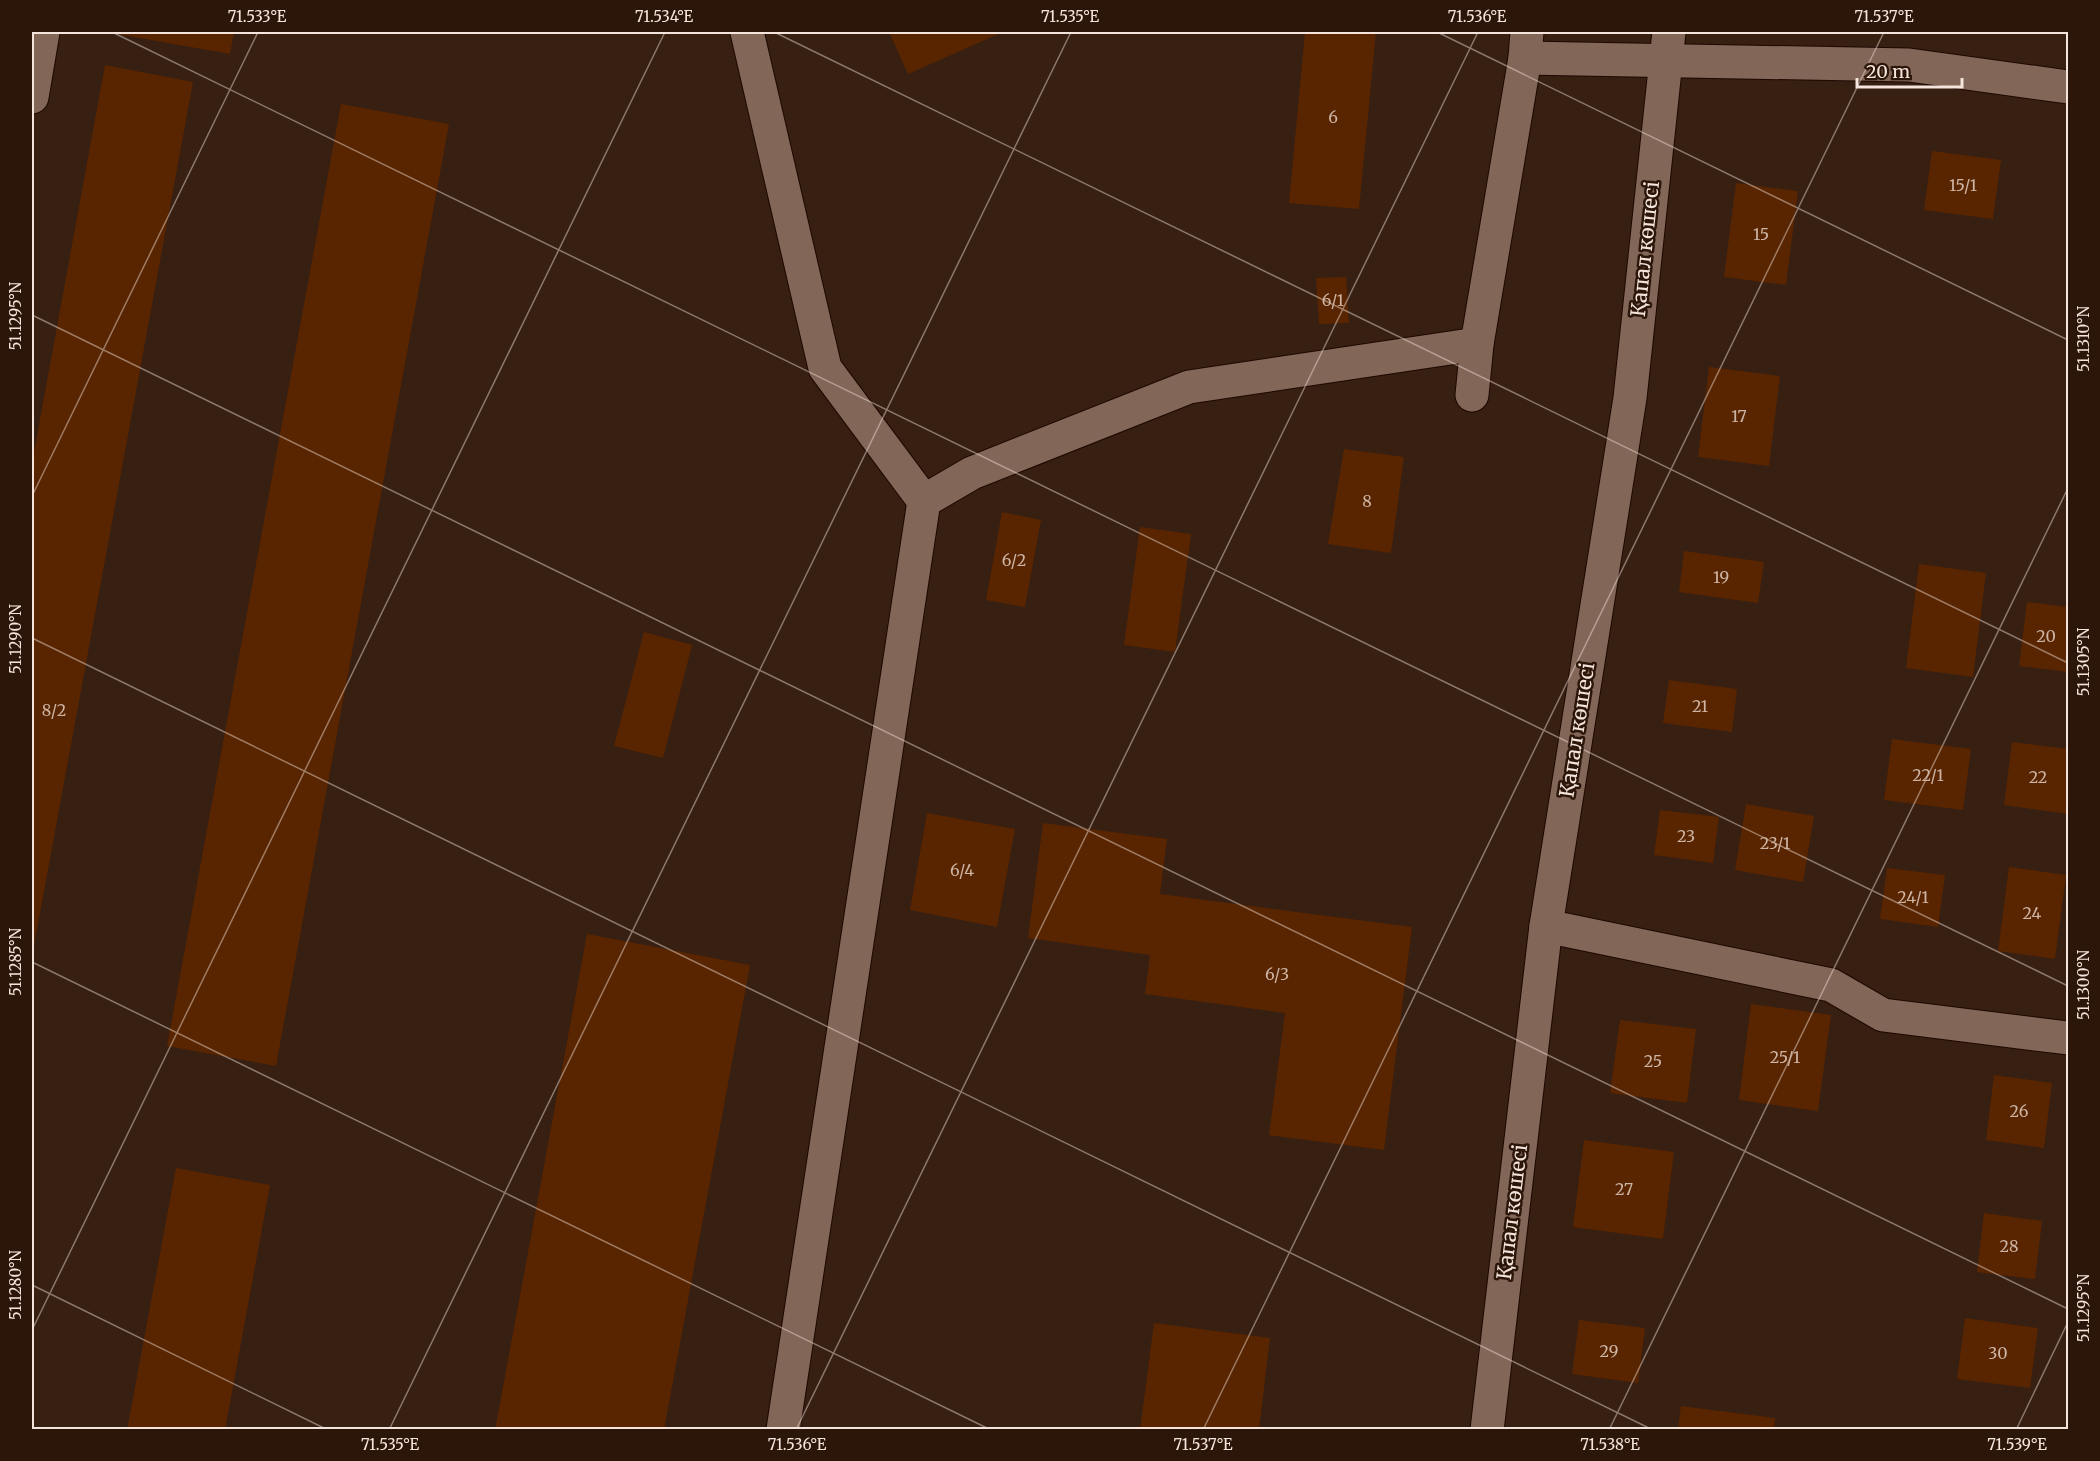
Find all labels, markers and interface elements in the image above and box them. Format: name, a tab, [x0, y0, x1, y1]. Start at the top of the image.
text: 71.533°E	[228, 7, 287, 26]
text: 71.534°E	[635, 7, 694, 26]
text: 71.535°E	[1041, 7, 1100, 26]
text: 71.536°E	[1448, 7, 1507, 26]
text: 71.537°E	[1855, 7, 1914, 26]
scale bar	[1857, 51, 1962, 89]
text: 20 m	[1866, 60, 1910, 83]
house number: 6	[1328, 107, 1338, 127]
house number: 15/1	[1949, 175, 1977, 195]
street label: Қапал көшесі	[1625, 180, 1664, 318]
house number: 15	[1753, 224, 1769, 244]
text: 51.1295°N	[6, 281, 25, 350]
house number: 6/1	[1322, 290, 1344, 310]
text: 51.1310°N	[2074, 306, 2093, 372]
house number: 17	[1731, 406, 1747, 426]
house number: 8	[1362, 491, 1372, 511]
house number: 6/2	[1002, 550, 1026, 570]
house number: 19	[1713, 567, 1729, 587]
text: 51.1290°N	[6, 604, 25, 674]
house number: 20	[2036, 626, 2056, 646]
text: 51.1305°N	[2074, 627, 2093, 696]
street label: Қапал көшесі	[1554, 661, 1600, 799]
house number: 21	[1692, 696, 1708, 716]
house number: 8/2	[42, 700, 66, 720]
house number: 22/1	[1912, 765, 1944, 785]
house number: 22	[2029, 767, 2047, 787]
house number: 23	[1677, 826, 1695, 846]
house number: 23/1	[1760, 833, 1790, 853]
house number: 6/4	[950, 860, 974, 880]
house number: 24/1	[1897, 887, 1929, 907]
house number: 24	[2023, 903, 2042, 923]
text: 51.1285°N	[6, 928, 25, 996]
text: 51.1300°N	[2074, 950, 2093, 1020]
house number: 6/3	[1265, 964, 1289, 984]
house number: 25/1	[1770, 1047, 1800, 1067]
house number: 25	[1644, 1051, 1662, 1071]
house number: 26	[2010, 1101, 2029, 1121]
street label: Қапал көшесі	[1491, 1143, 1532, 1281]
house number: 27	[1615, 1179, 1633, 1199]
house number: 28	[2000, 1236, 2018, 1256]
text: 51.1280°N	[6, 1250, 25, 1320]
text: 51.1295°N	[2074, 1273, 2093, 1342]
house number: 29	[1600, 1341, 1618, 1361]
house number: 30	[1988, 1343, 2008, 1363]
text: 71.535°E	[361, 1435, 420, 1454]
text: 71.536°E	[768, 1435, 827, 1454]
text: 71.537°E	[1174, 1435, 1233, 1454]
text: 71.538°E	[1580, 1435, 1640, 1454]
text: 71.539°E	[1987, 1435, 2047, 1454]

